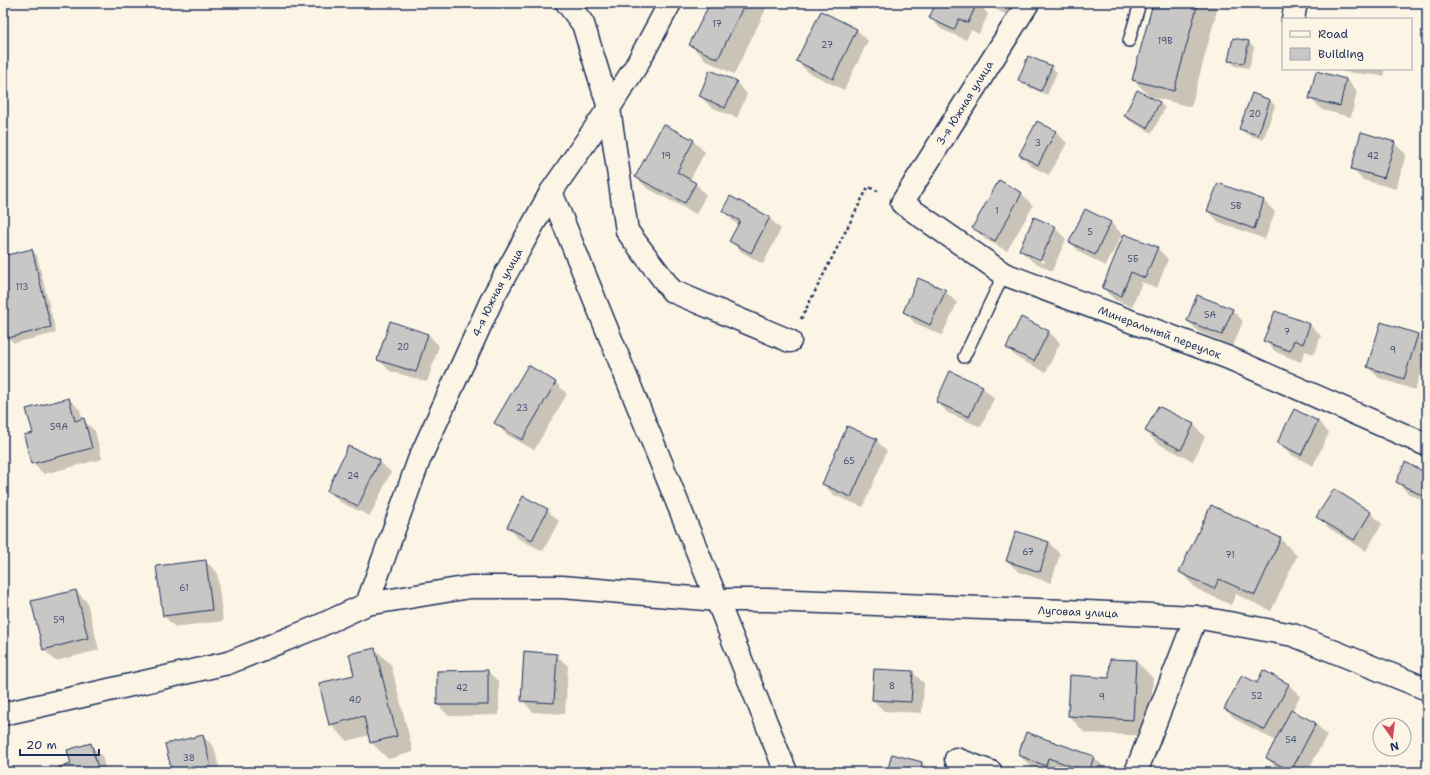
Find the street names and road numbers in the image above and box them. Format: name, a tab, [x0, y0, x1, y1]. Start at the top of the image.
street label: 3-я Южная улица	[933, 58, 997, 148]
street label: 4-я Южная улица	[469, 246, 526, 339]
street label: Минеральный переулок	[1096, 302, 1224, 362]
street label: Луговая улица	[1038, 603, 1119, 621]

